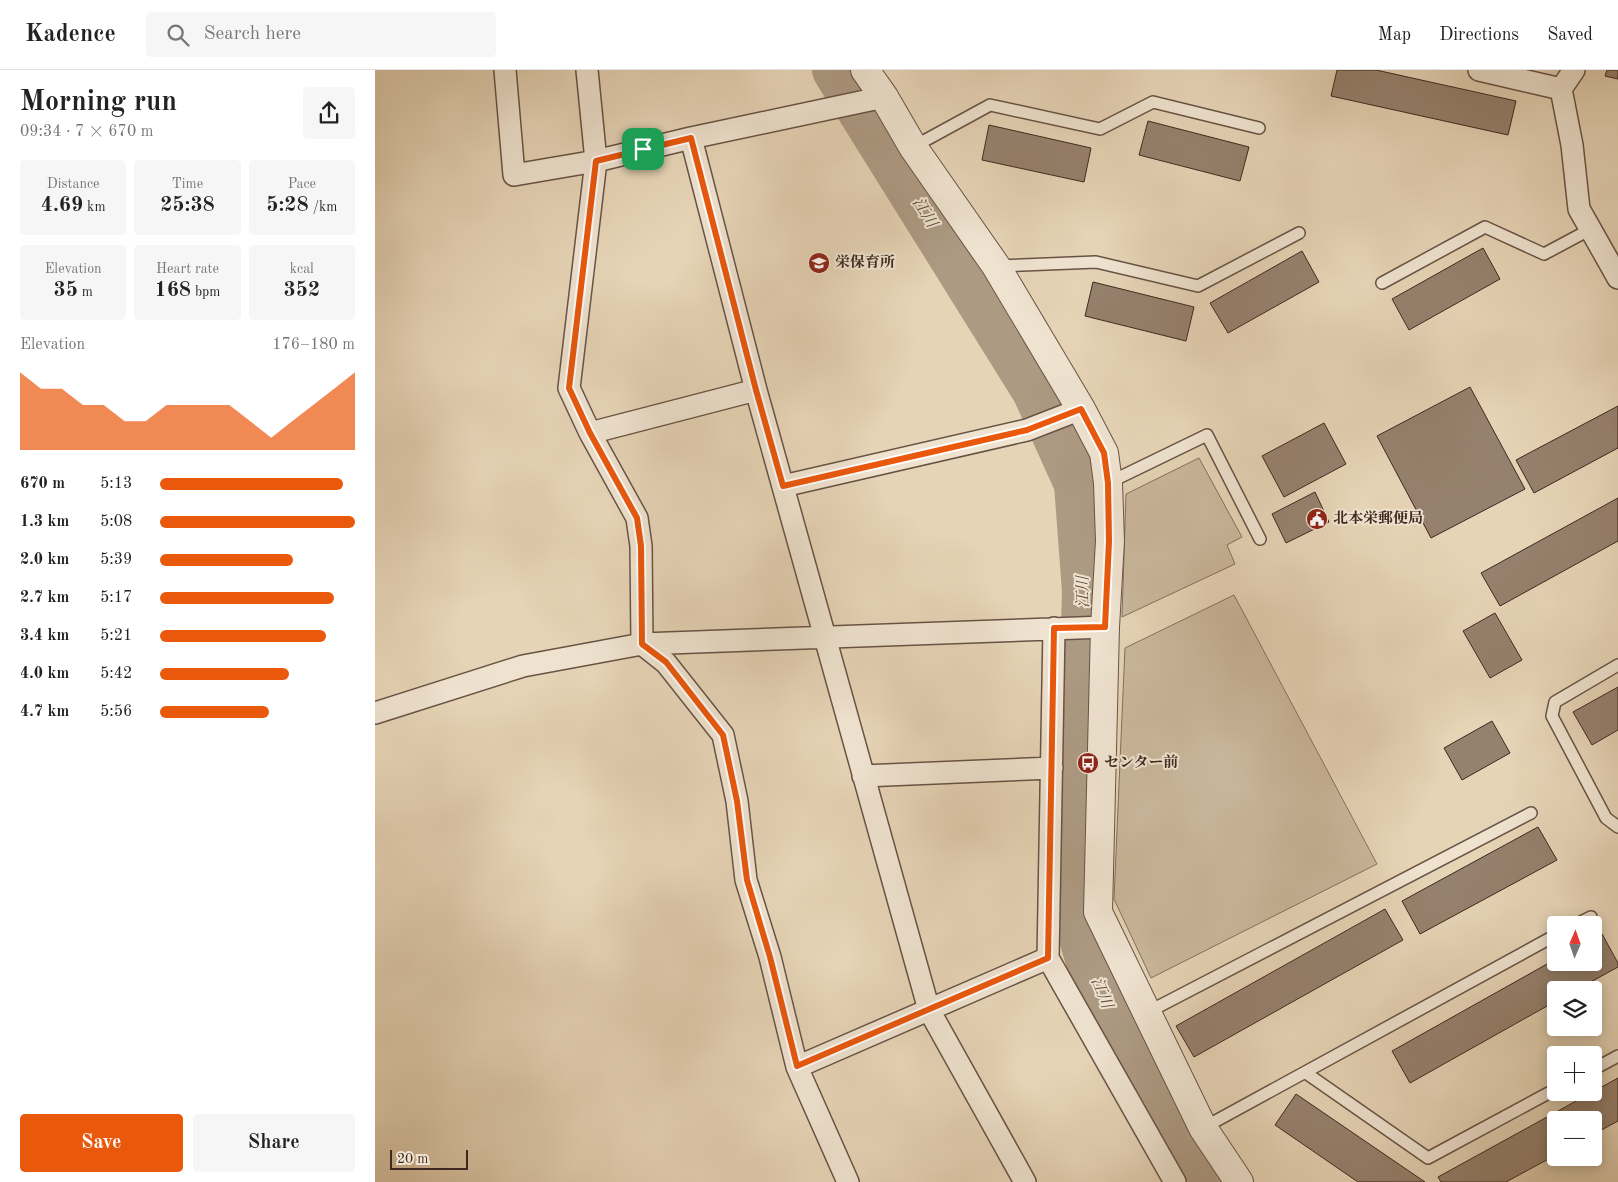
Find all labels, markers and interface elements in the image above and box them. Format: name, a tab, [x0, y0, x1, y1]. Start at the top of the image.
search box	[146, 12, 496, 57]
icon: search	[164, 21, 192, 49]
text: Kadence	[25, 23, 116, 47]
text: Search here	[204, 25, 301, 44]
text: Map	[1378, 26, 1411, 44]
text: Directions	[1439, 26, 1519, 44]
text: Saved	[1547, 26, 1593, 44]
button: share	[303, 87, 355, 139]
text: Morning run	[20, 89, 177, 117]
text: 09:34 · 7 × 670 m	[20, 124, 153, 140]
pin	[622, 128, 664, 170]
icon: arrive	[629, 135, 657, 163]
text: Distance	[47, 177, 100, 191]
text: Time	[172, 177, 203, 191]
text: Pace	[288, 177, 316, 191]
water label: 江川	[909, 194, 942, 232]
text: 4.69	[41, 195, 83, 216]
text: 25:38	[160, 195, 215, 216]
text: 5:28	[266, 195, 309, 216]
text: km	[83, 200, 106, 214]
text: /km	[309, 200, 337, 214]
school or university icon: 栄保育所	[807, 251, 831, 275]
place label: 栄保育所	[835, 254, 895, 271]
text: Elevation	[45, 262, 102, 276]
text: Heart rate	[156, 262, 219, 276]
text: kcal	[290, 262, 314, 276]
text: 35	[53, 280, 78, 301]
text: 168	[154, 280, 191, 301]
text: 352	[284, 280, 320, 301]
text: m	[78, 285, 93, 299]
text: bpm	[191, 285, 221, 299]
text: Elevation	[20, 337, 85, 353]
text: 176–180 m	[272, 337, 355, 353]
text: 670 m	[20, 476, 65, 492]
text: 5:13	[100, 476, 132, 492]
public building icon: 北本栄郵便局	[1305, 507, 1329, 531]
place label: 北本栄郵便局	[1333, 510, 1423, 527]
text: 1.3 km	[20, 514, 69, 530]
text: 5:08	[100, 514, 132, 530]
text: 2.0 km	[20, 552, 69, 568]
text: 5:39	[100, 552, 132, 568]
water label: 江川	[1074, 574, 1092, 608]
text: 2.7 km	[20, 590, 69, 606]
text: 5:17	[100, 590, 132, 606]
text: 3.4 km	[20, 628, 69, 644]
text: 5:21	[100, 628, 132, 644]
text: 4.0 km	[20, 666, 69, 682]
text: 5:42	[100, 666, 132, 682]
text: 4.7 km	[20, 704, 69, 720]
text: 5:56	[100, 704, 132, 720]
bus stop icon: センター前	[1076, 751, 1100, 775]
place label: センター前	[1104, 754, 1178, 771]
north arrow	[1547, 916, 1603, 971]
map controls	[1547, 916, 1602, 1166]
water label: 江川	[1088, 974, 1117, 1013]
button: layers	[1547, 981, 1602, 1036]
button: +	[1547, 1046, 1602, 1101]
button: −	[1547, 1111, 1602, 1166]
button: Save	[20, 1114, 183, 1172]
button: Share	[193, 1114, 355, 1172]
scale bar	[390, 1147, 467, 1170]
text: 20 m	[397, 1152, 428, 1166]

